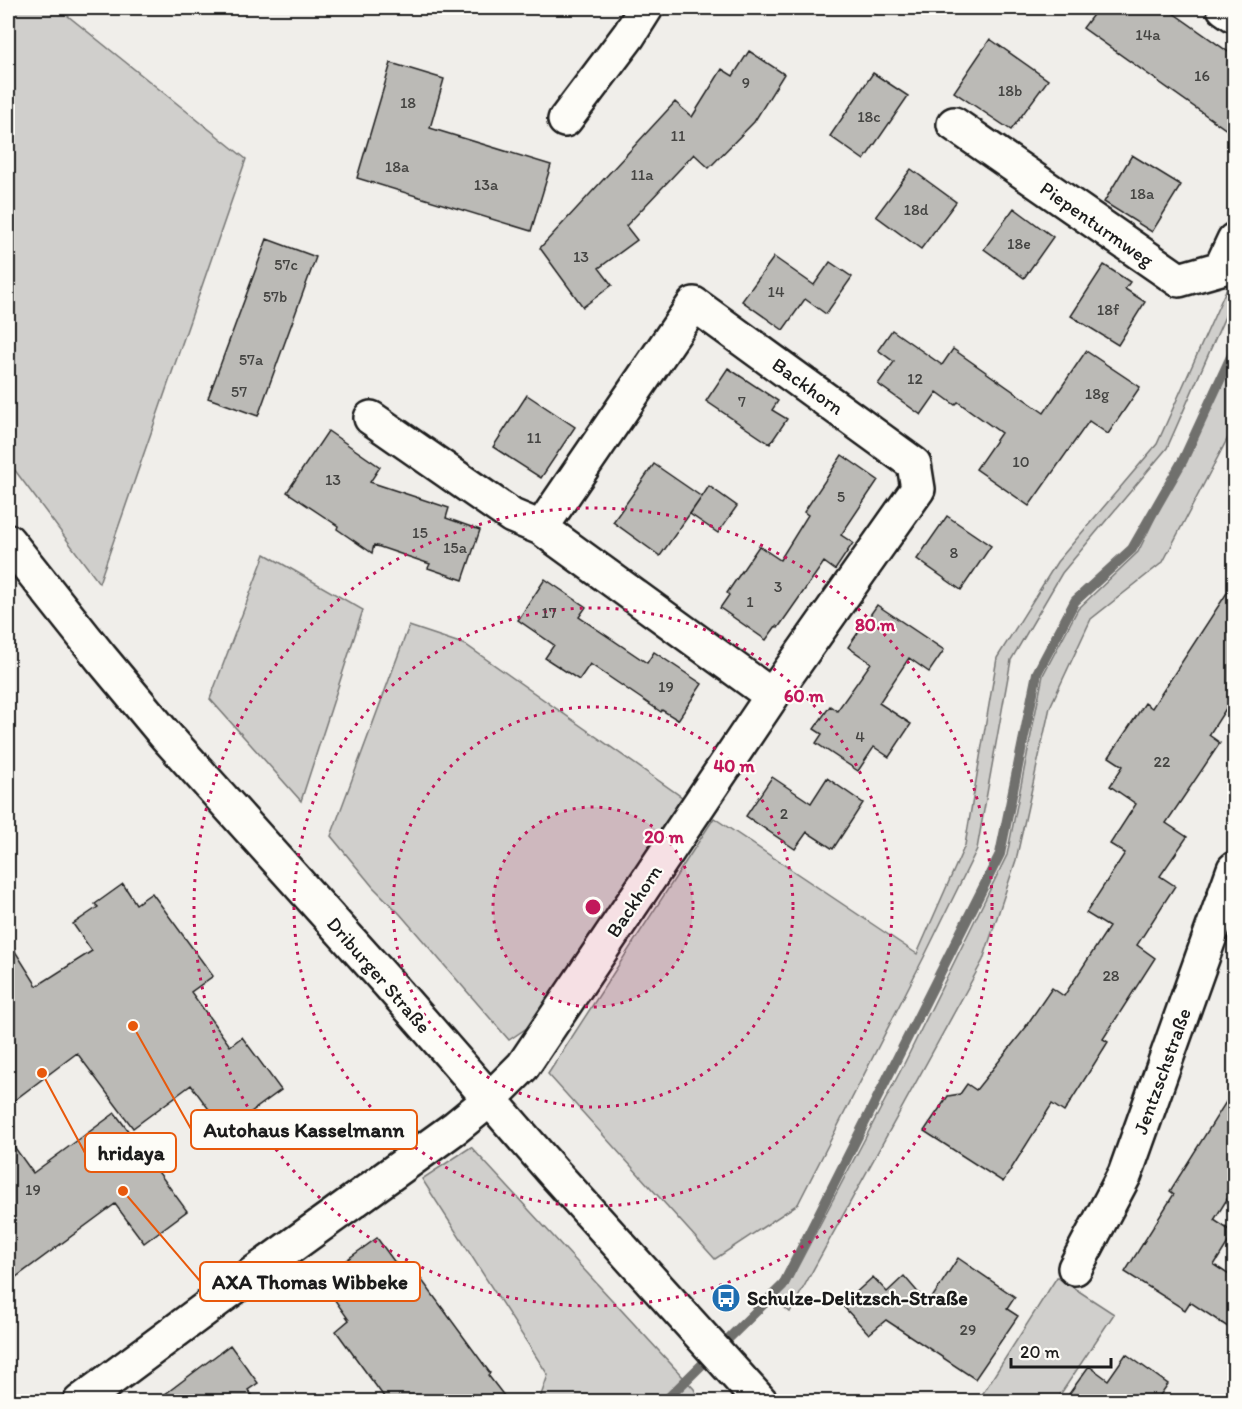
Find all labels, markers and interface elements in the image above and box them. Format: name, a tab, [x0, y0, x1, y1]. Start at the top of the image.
house number: 14a	[1135, 25, 1161, 44]
house number: 16	[1194, 66, 1210, 85]
house number: 9	[742, 73, 750, 92]
house number: 18b	[998, 81, 1022, 100]
house number: 18	[400, 93, 416, 112]
house number: 18c	[857, 107, 881, 126]
house number: 11	[671, 126, 686, 145]
house number: 18a	[385, 157, 410, 176]
house number: 11a	[630, 165, 654, 184]
house number: 13a	[474, 175, 499, 194]
street label: Piepenturmweg	[1036, 176, 1159, 272]
house number: 18a	[1130, 184, 1155, 203]
house number: 18d	[903, 200, 929, 219]
house number: 18e	[1007, 234, 1031, 253]
house number: 13	[573, 247, 589, 266]
house number: 57c	[274, 255, 298, 274]
house number: 14	[767, 282, 785, 301]
house number: 57b	[263, 287, 287, 306]
house number: 18f	[1097, 300, 1120, 319]
house number: 57a	[239, 350, 264, 369]
street label: Backhorn	[768, 352, 849, 420]
house number: 12	[907, 369, 924, 388]
house number: 57	[231, 382, 247, 401]
house number: 18g	[1085, 384, 1110, 403]
house number: 7	[738, 392, 746, 411]
house number: 11	[527, 428, 542, 447]
house number: 10	[1012, 452, 1030, 471]
house number: 13	[325, 470, 341, 489]
house number: 5	[837, 487, 845, 506]
house number: 15	[412, 523, 428, 542]
house number: 15a	[443, 538, 468, 557]
house number: 8	[950, 543, 959, 562]
house number: 3	[774, 577, 783, 596]
house number: 1	[746, 592, 754, 611]
house number: 17	[541, 603, 557, 622]
text: 80 m	[855, 614, 896, 636]
house number: 19	[658, 677, 674, 696]
text: 60 m	[784, 685, 825, 707]
house number: 4	[855, 727, 865, 746]
house number: 22	[1154, 752, 1171, 771]
text: 40 m	[713, 755, 755, 777]
house number: 2	[780, 804, 789, 823]
text: 20 m	[644, 826, 685, 848]
street label: Backhorn	[601, 860, 667, 942]
centre of rings	[583, 897, 603, 917]
street label: Driburger Straße	[322, 912, 436, 1038]
house number: 28	[1102, 966, 1120, 985]
street label: Jentzschstraße	[1128, 1005, 1196, 1137]
callout: Autohaus Kasselmann	[191, 1110, 417, 1149]
text: Autohaus Kasselmann	[202, 1117, 405, 1142]
callout: hridaya	[85, 1133, 176, 1172]
text: hridaya	[97, 1140, 166, 1166]
house number: 19	[25, 1180, 41, 1199]
callout: AXA Thomas Wibbeke	[200, 1262, 420, 1301]
text: AXA Thomas Wibbeke	[211, 1269, 408, 1294]
bus stop icon: Schulze-Delitzsch-Straße	[710, 1282, 742, 1314]
place label: Schulze-Delitzsch-Straße	[747, 1286, 968, 1310]
house number: 29	[960, 1320, 976, 1339]
scale bar	[1011, 1331, 1112, 1369]
text: 20 m	[1020, 1341, 1060, 1363]

